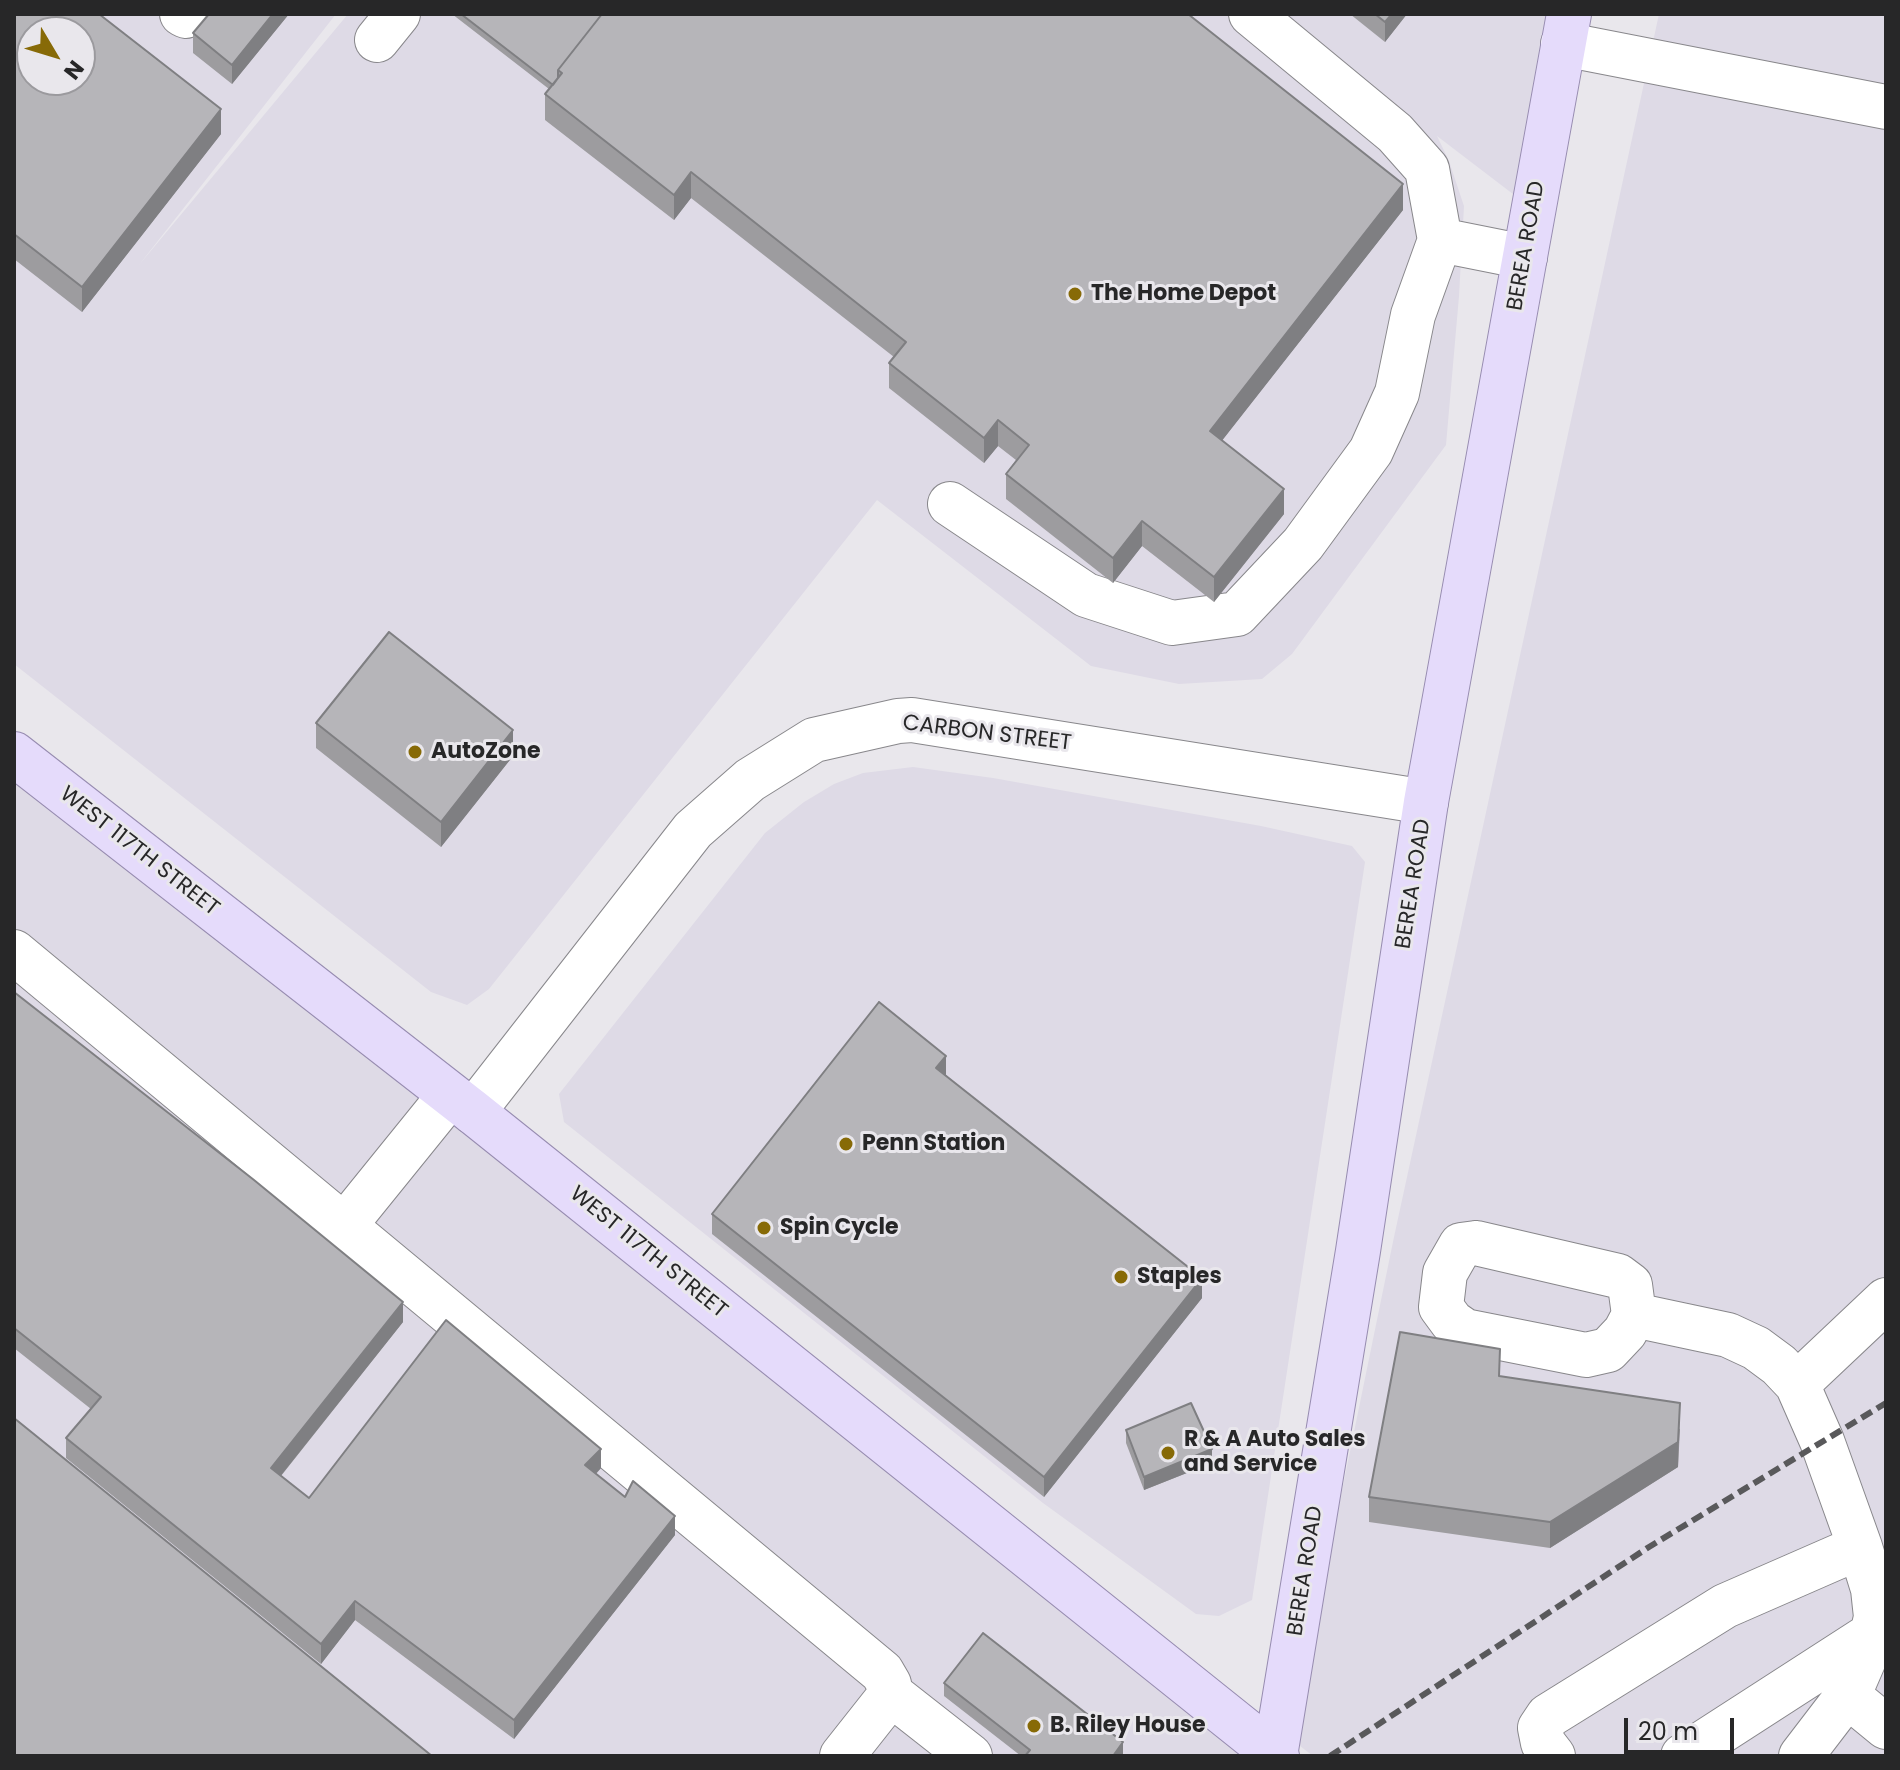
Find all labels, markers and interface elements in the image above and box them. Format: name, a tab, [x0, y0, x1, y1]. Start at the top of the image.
north arrow	[16, 16, 96, 96]
text: N	[56, 54, 91, 86]
street label: BEREA ROAD	[1503, 179, 1551, 313]
place label: The Home Depot	[1091, 281, 1276, 307]
marker: The Home Depot	[1066, 285, 1084, 303]
street label: CARBON STREET	[901, 711, 1073, 757]
place label: AutoZone	[431, 739, 540, 765]
marker: AutoZone	[406, 743, 424, 761]
street label: WEST 117TH STREET	[54, 782, 224, 922]
street label: BEREA ROAD	[1391, 817, 1437, 951]
place label: Penn Station	[862, 1131, 1005, 1157]
marker: Penn Station	[837, 1135, 855, 1153]
street label: WEST 117TH STREET	[564, 1181, 732, 1325]
place label: Spin Cycle	[780, 1215, 898, 1241]
marker: Spin Cycle	[755, 1219, 773, 1237]
place label: Staples	[1137, 1264, 1222, 1290]
marker: Staples	[1112, 1268, 1130, 1286]
place label: R & A Auto Sales and Service	[1184, 1427, 1366, 1478]
marker: R & A Auto Sales and Service	[1159, 1444, 1177, 1462]
street label: BEREA ROAD	[1283, 1504, 1329, 1638]
scale bar	[1628, 1702, 1738, 1752]
place label: B. Riley House	[1050, 1713, 1206, 1739]
text: 20 m	[1638, 1715, 1698, 1748]
marker: B. Riley House	[1025, 1717, 1043, 1735]

